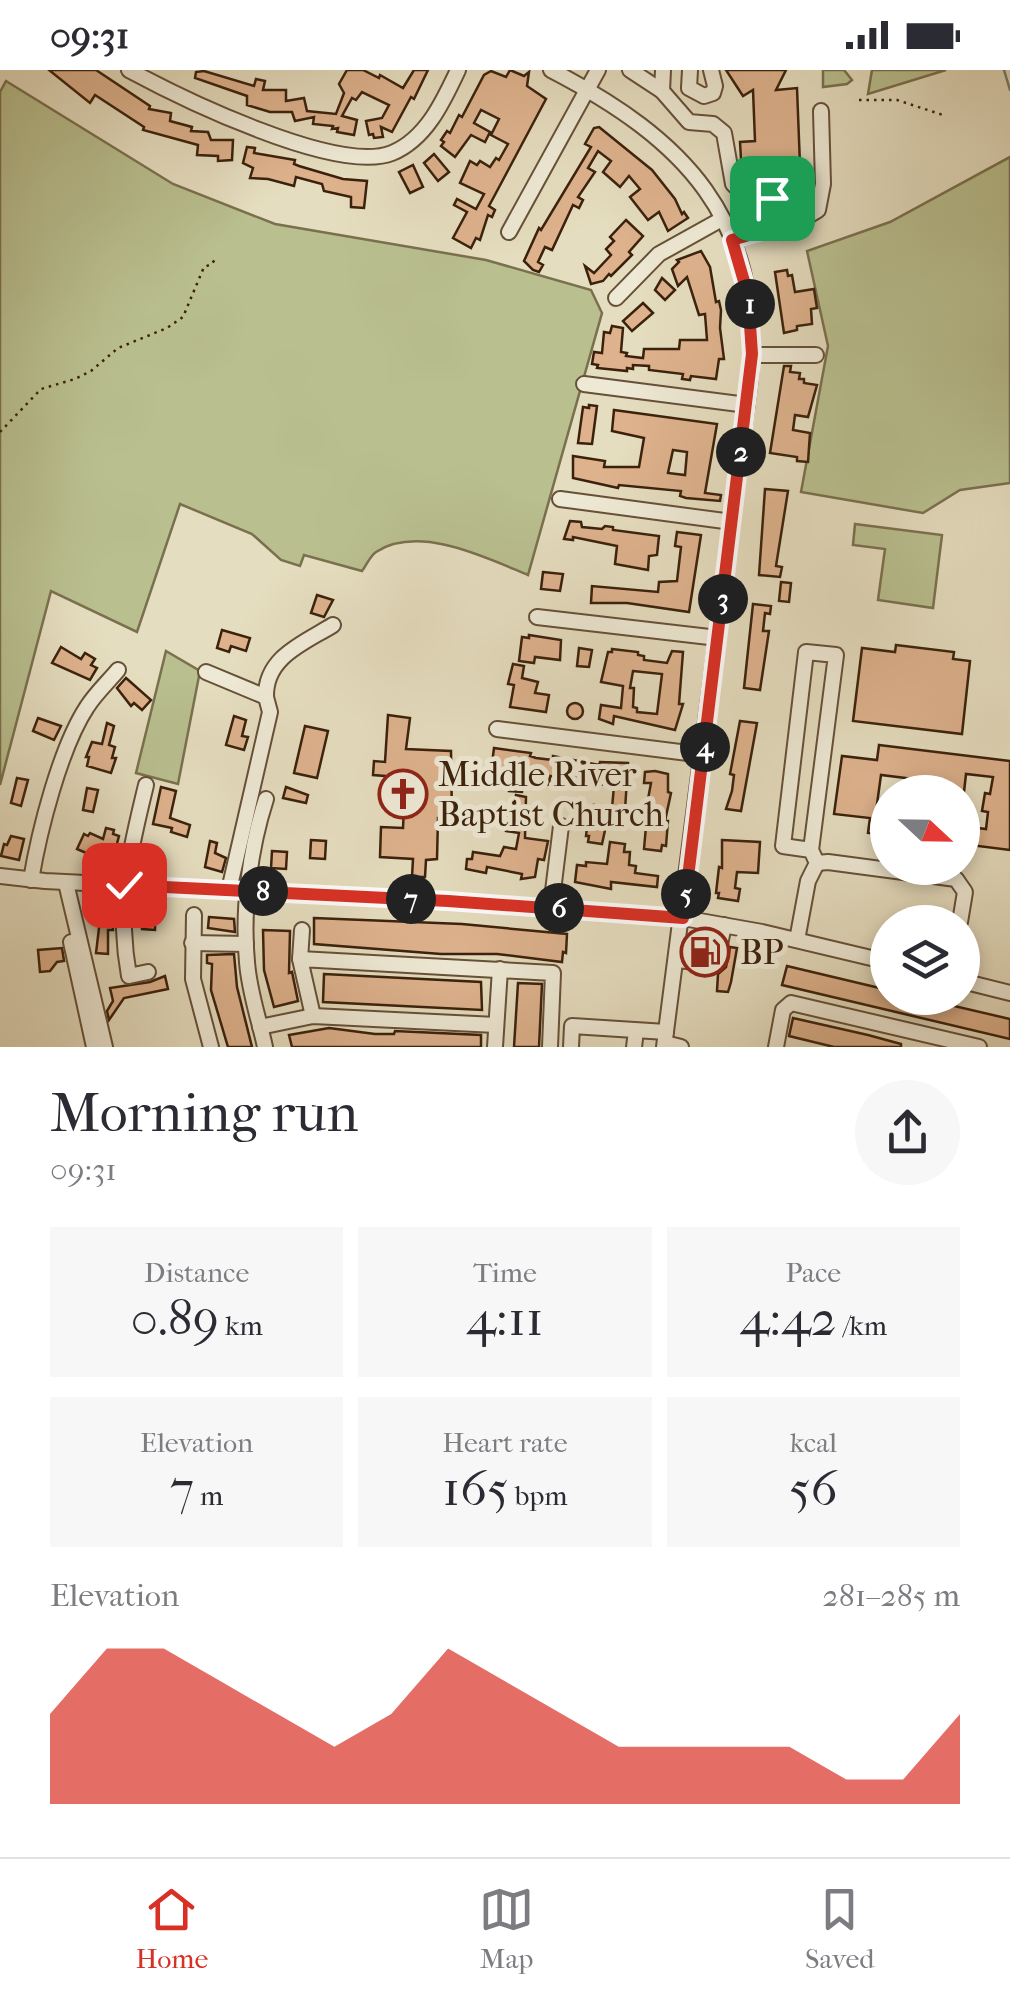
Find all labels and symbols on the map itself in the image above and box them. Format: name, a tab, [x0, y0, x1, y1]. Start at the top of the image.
pin	[730, 156, 815, 241]
pin: 1	[725, 279, 775, 329]
pin: 2	[716, 427, 766, 477]
pin: 3	[698, 574, 748, 624]
pin: 4	[680, 722, 730, 772]
place label: Middle River Baptist Church	[438, 754, 664, 835]
church icon: Middle River Baptist Church	[377, 768, 429, 820]
north arrow	[870, 775, 980, 885]
pin	[82, 843, 167, 928]
pin: 8	[238, 866, 288, 916]
pin: 5	[661, 869, 711, 919]
pin: 7	[386, 874, 436, 924]
pin: 6	[534, 883, 584, 933]
fuel station icon: BP	[679, 926, 731, 978]
place label: BP	[740, 932, 784, 973]

